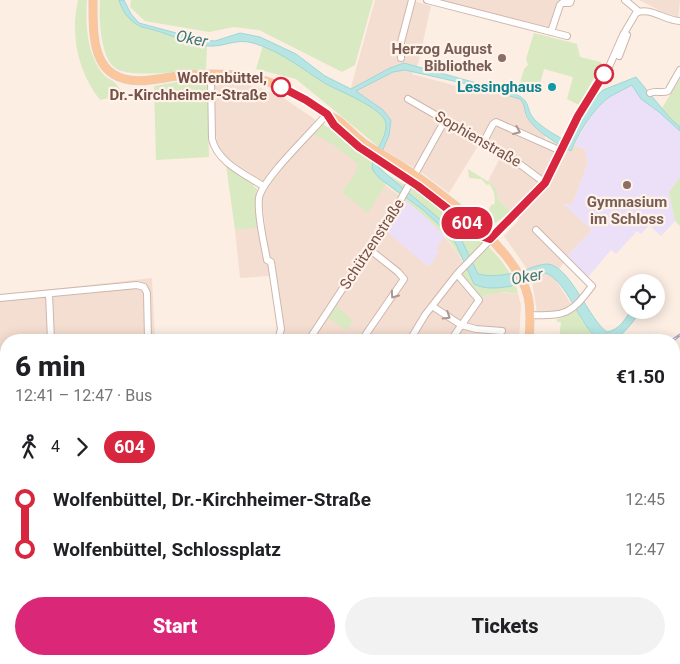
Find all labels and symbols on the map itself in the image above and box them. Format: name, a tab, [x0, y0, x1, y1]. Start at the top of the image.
water label: Oker	[174, 26, 210, 51]
place label: Herzog August Bibliothek	[391, 40, 493, 75]
marker: Herzog August Bibliothek	[496, 52, 508, 64]
unlabelled marker	[594, 64, 614, 84]
place label: Wolfenbüttel, Dr.-Kirchheimer-Straße	[109, 69, 267, 104]
marker: Wolfenbüttel, Dr.-Kirchheimer-Straße	[271, 77, 291, 97]
place label: Lessinghaus	[457, 78, 542, 96]
marker: Lessinghaus	[546, 81, 558, 93]
street label: Sophienstraße	[432, 107, 524, 171]
one-way arrow	[512, 125, 521, 135]
marker: Gymnasium im Schloss	[621, 179, 633, 191]
place label: Gymnasium im Schloss	[587, 193, 667, 228]
street label: Schützenstraße	[336, 195, 408, 293]
line badge: 604	[438, 207, 496, 239]
water label: Oker	[510, 264, 545, 289]
one-way arrow	[391, 289, 400, 299]
one-way arrow	[441, 309, 450, 319]

